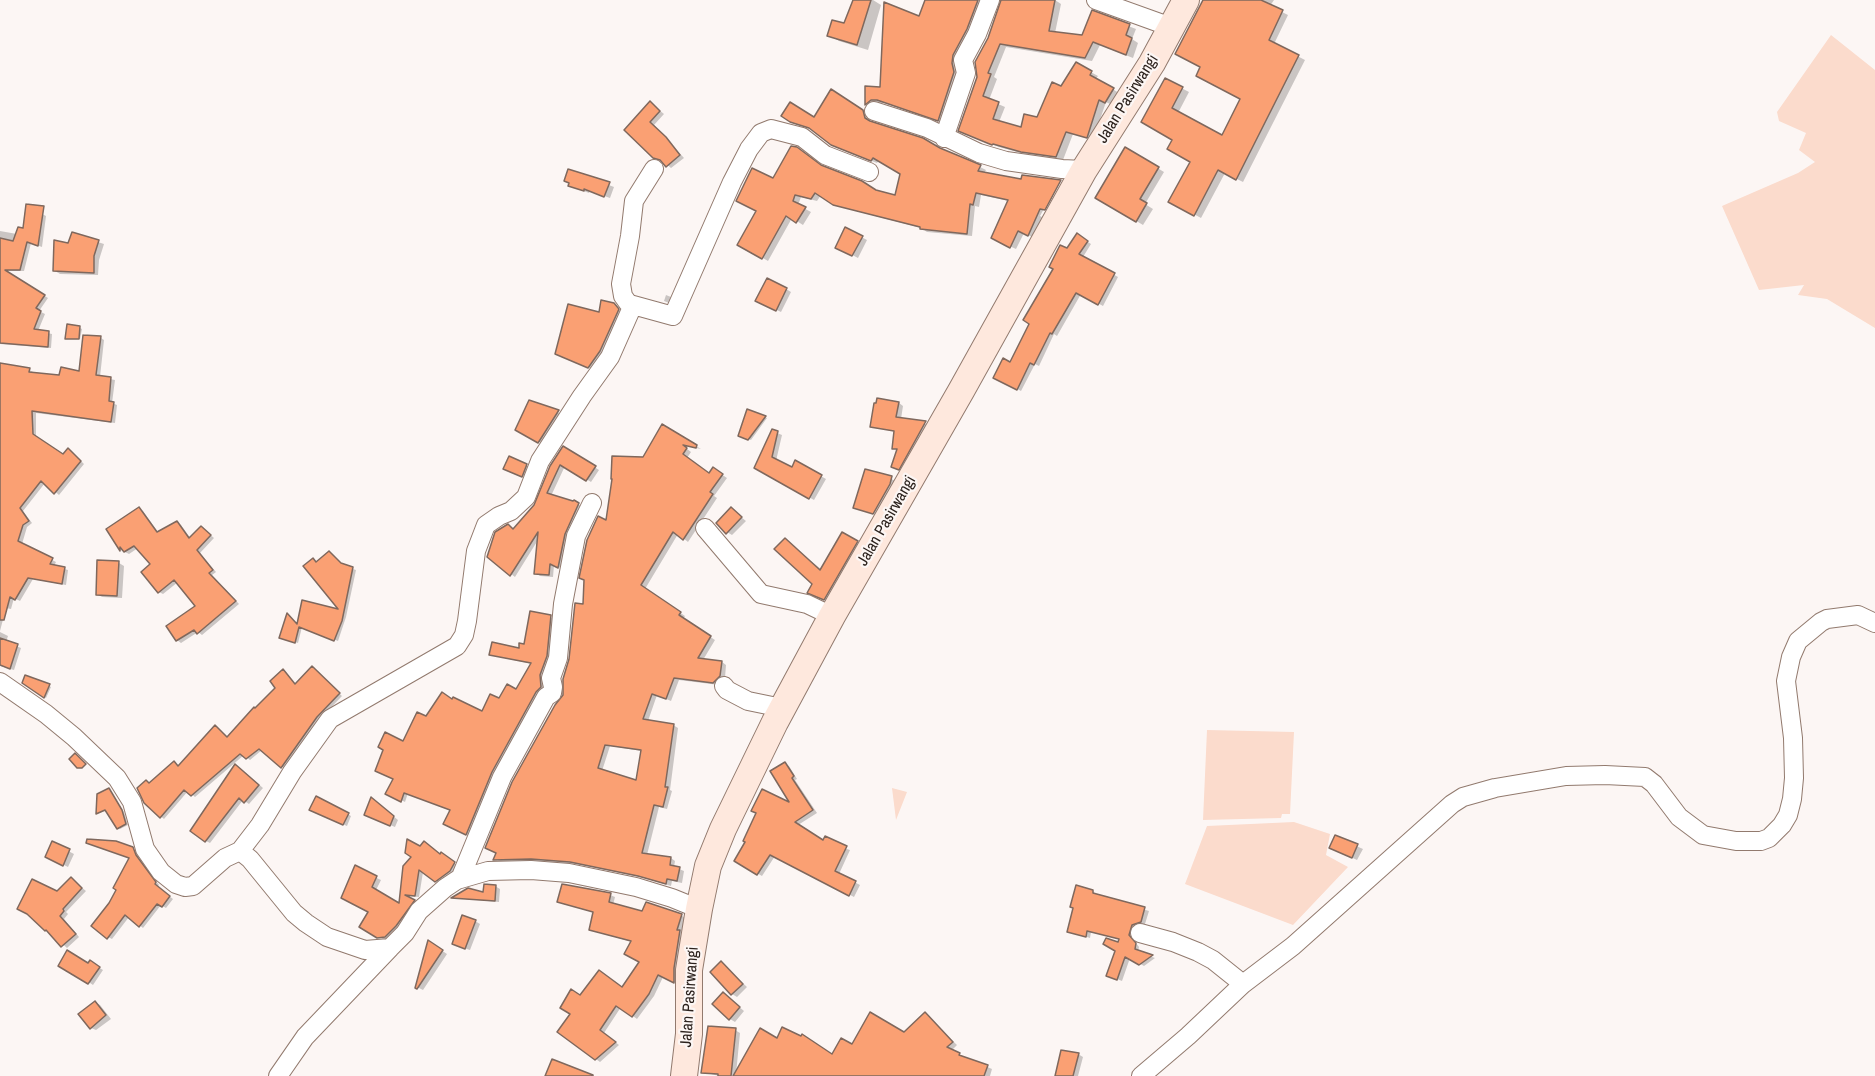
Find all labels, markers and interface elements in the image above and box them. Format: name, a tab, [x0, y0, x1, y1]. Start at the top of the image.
street label: Jalan Pasirwangi	[1093, 51, 1163, 147]
street label: Jalan Pasirwangi	[854, 473, 920, 569]
street label: Jalan Pasirwangi	[677, 946, 703, 1048]

